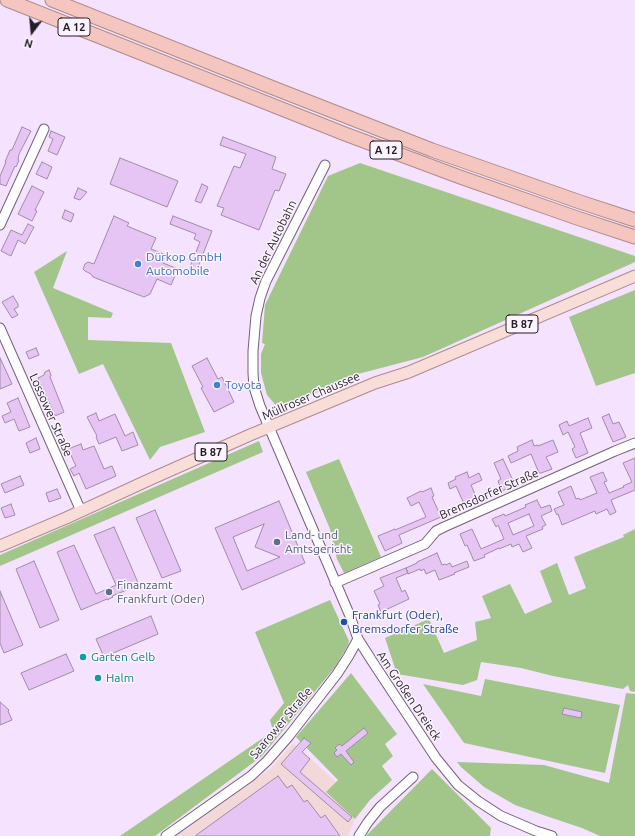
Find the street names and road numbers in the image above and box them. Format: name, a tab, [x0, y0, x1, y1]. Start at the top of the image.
road number: A 12	[58, 18, 90, 36]
road number: A 12	[370, 141, 402, 159]
street label: An der Autobahn	[246, 198, 300, 286]
road number: B 87	[506, 315, 538, 333]
street label: Müllroser Chaussee	[260, 369, 362, 423]
street label: Lossower Straße	[26, 371, 76, 459]
road number: B 87	[195, 443, 227, 461]
street label: Bremsdorfer Straße	[437, 466, 541, 522]
street label: Am Großen Dreieck	[374, 649, 444, 743]
street label: Saarower Straße	[247, 684, 315, 762]

